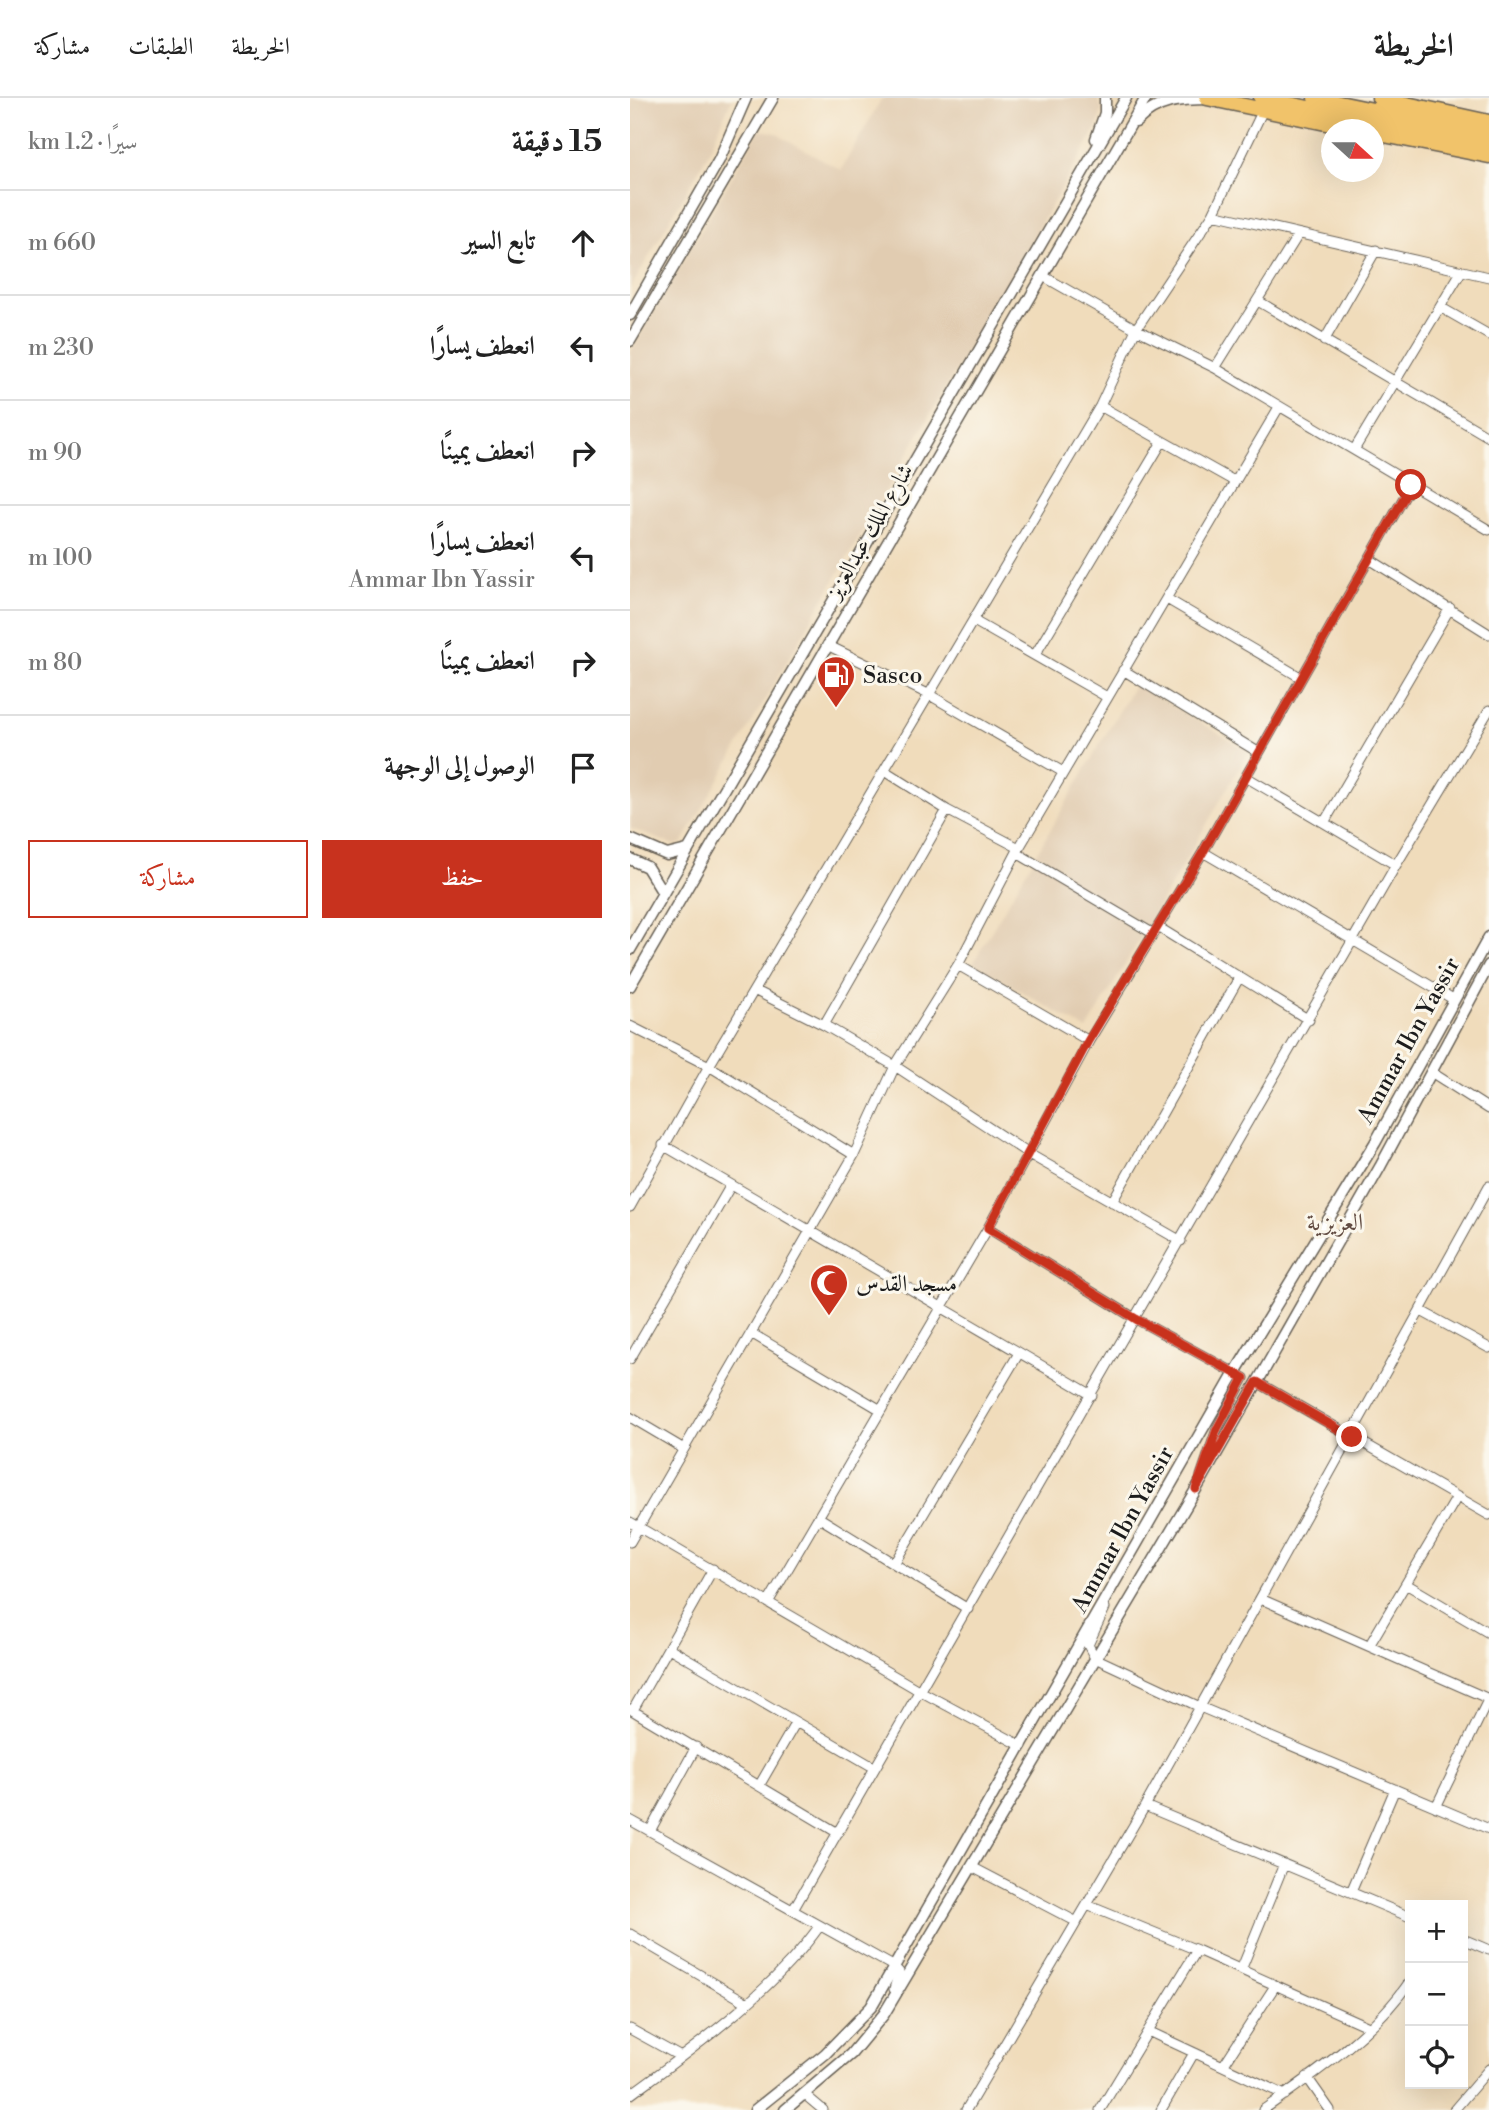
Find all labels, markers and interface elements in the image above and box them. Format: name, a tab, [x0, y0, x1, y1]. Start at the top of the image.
text: الخريطة	[1374, 26, 1454, 67]
text: مشاركة	[35, 32, 90, 62]
text: الطبقات	[128, 32, 194, 62]
text: الخريطة	[232, 32, 290, 62]
north arrow	[1321, 119, 1384, 182]
text: 15 دقيقة	[512, 123, 602, 161]
text: سيرًا · 1.2 km	[28, 128, 137, 156]
icon: ahead	[564, 224, 602, 262]
text: تابع السير	[463, 225, 535, 257]
text: 660 m	[28, 229, 96, 257]
icon: left	[564, 329, 602, 367]
text: انعطف يسارًا	[430, 330, 535, 362]
text: 230 m	[28, 334, 94, 362]
icon: right	[564, 434, 602, 472]
text: انعطف يمينًا	[440, 435, 535, 467]
text: 90 m	[28, 439, 82, 467]
street label: شارع الملك عبدالعزيز	[819, 459, 924, 608]
route start	[1395, 469, 1426, 500]
text: انعطف يسارًا	[430, 526, 535, 558]
icon: left	[564, 539, 602, 577]
text: 100 m	[28, 544, 93, 572]
text: Ammar Ibn Yassir	[349, 566, 535, 594]
icon: right	[564, 644, 602, 682]
text: انعطف يمينًا	[440, 645, 535, 677]
text: 80 m	[28, 649, 82, 677]
fuel station icon: Sasco	[815, 654, 857, 709]
place label: Sasco	[863, 662, 922, 690]
icon: arrive	[564, 749, 602, 787]
text: الوصول إلى الوجهة	[384, 750, 535, 782]
button: مشاركة	[28, 840, 308, 918]
button: حفظ	[322, 840, 602, 918]
street label: Ammar Ibn Yassir	[1351, 952, 1466, 1129]
district label: العزيزية	[1307, 1208, 1363, 1238]
mosque icon: مسجد القدس	[808, 1262, 850, 1317]
place label: مسجد القدس	[856, 1270, 957, 1298]
route end	[1336, 1421, 1367, 1452]
street label: Ammar Ibn Yassir	[1065, 1441, 1180, 1618]
map controls	[1405, 1900, 1468, 2089]
button: +	[1405, 1900, 1468, 1963]
button: −	[1405, 1963, 1468, 2026]
button: locate	[1405, 2026, 1468, 2089]

